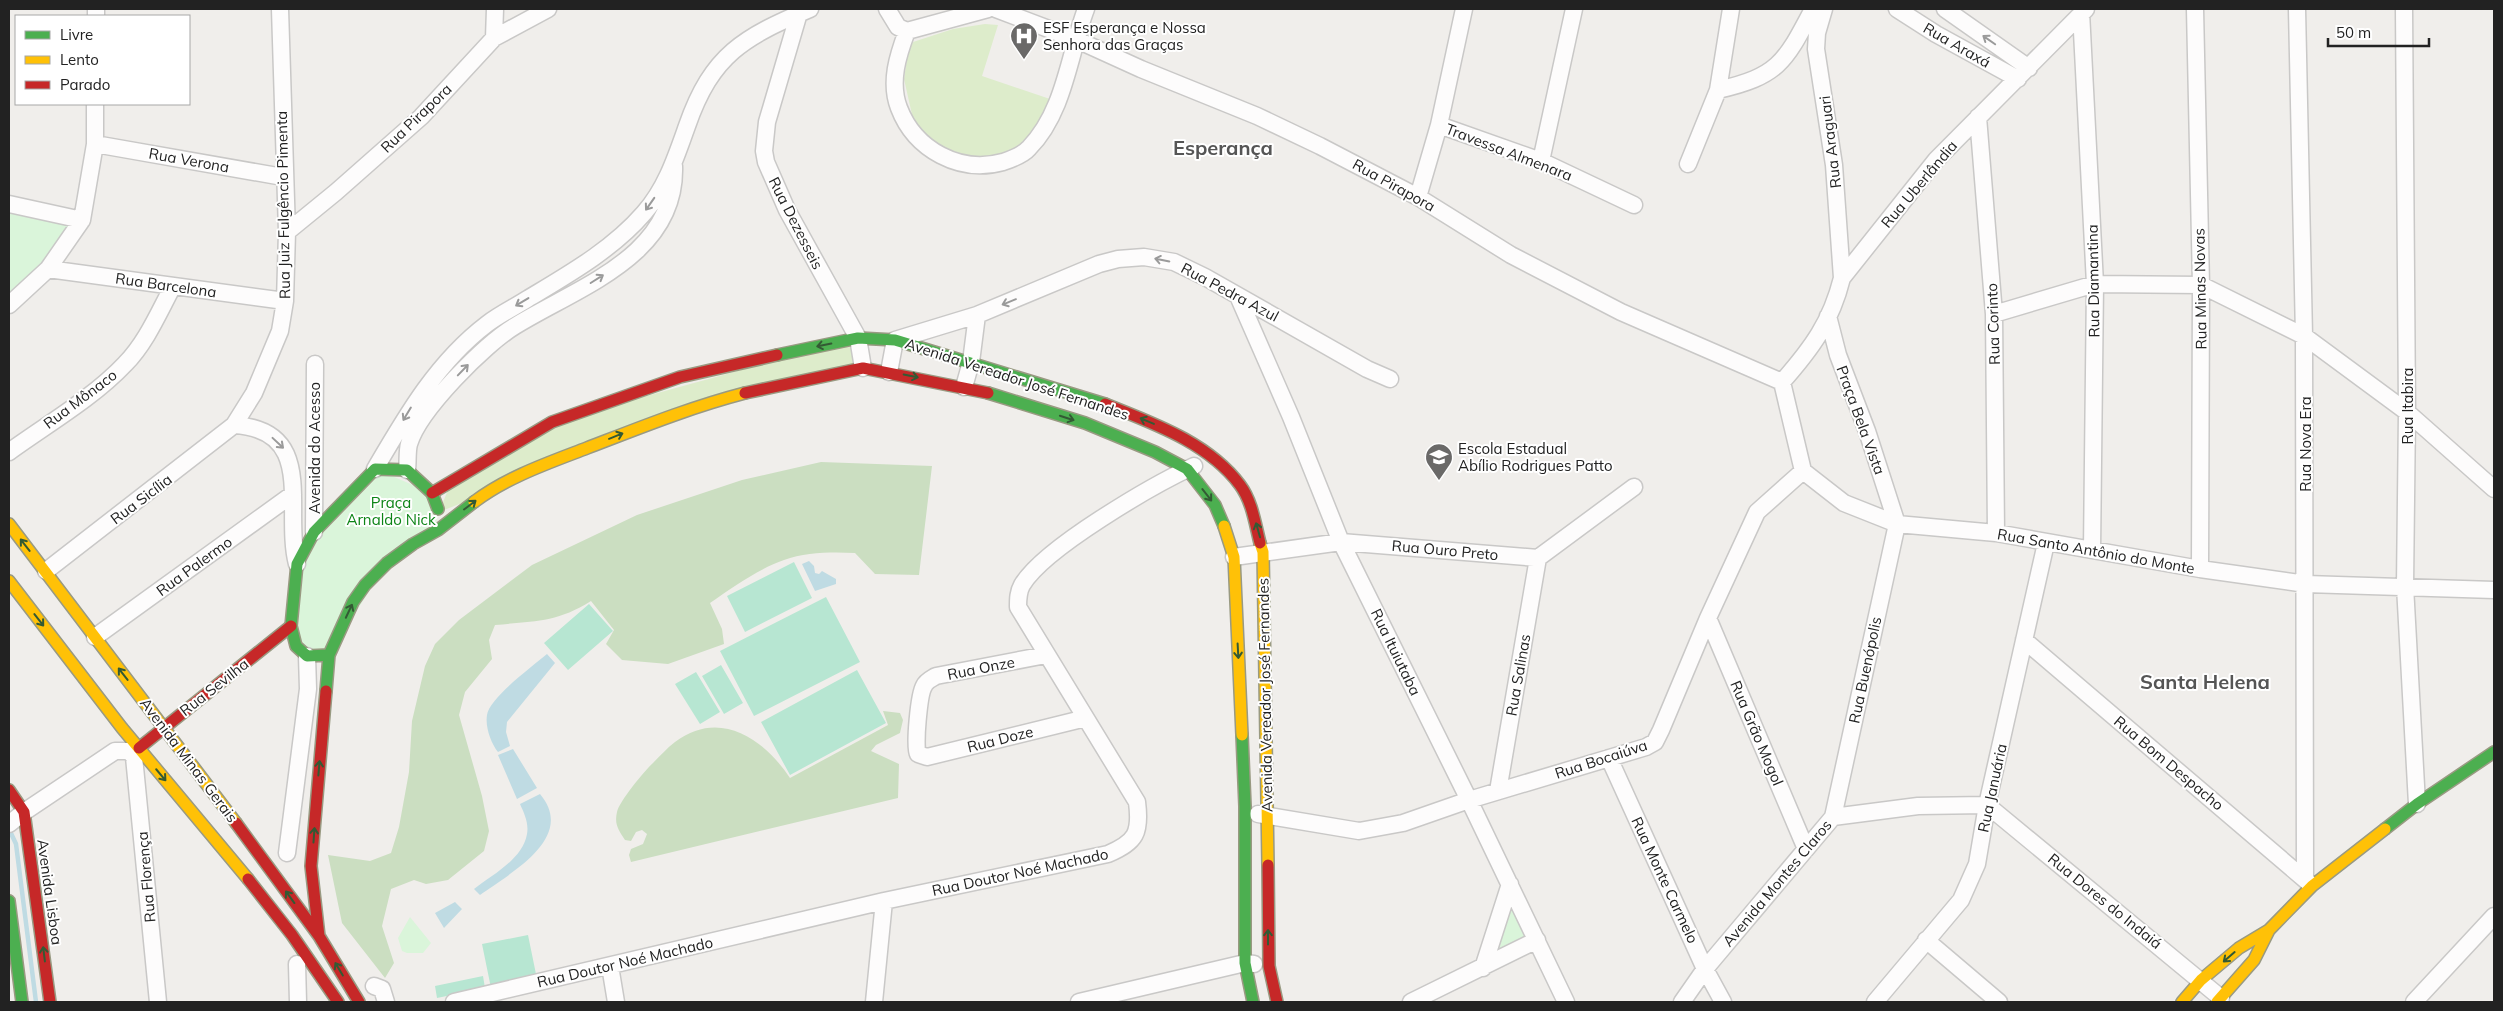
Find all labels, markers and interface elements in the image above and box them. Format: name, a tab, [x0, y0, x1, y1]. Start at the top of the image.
legend	[15, 15, 190, 105]
scale bar	[2328, 15, 2429, 47]
place label: ESF Esperança e Nossa Senhora das Graças	[1043, 18, 1206, 54]
street label: Rua Araxá	[1920, 18, 1994, 72]
hospital icon: ESF Esperança e Nossa Senhora das Graças	[1009, 21, 1039, 60]
text: 50 m	[2336, 23, 2371, 42]
text: Livre	[60, 25, 93, 44]
one-way arrow	[1982, 35, 1996, 45]
text: Lento	[60, 50, 99, 69]
text: Parado	[60, 75, 110, 94]
street label: Rua Pirapora	[376, 79, 456, 157]
street label: Rua Araguari	[1815, 95, 1845, 189]
street label: Rua Juiz Fulgêncio Pimenta	[272, 111, 294, 299]
street label: Travessa Almenara	[1443, 119, 1575, 185]
district label: Esperança	[1173, 135, 1273, 160]
street label: Rua Uberlândia	[1877, 136, 1961, 232]
street label: Rua Verona	[147, 144, 231, 176]
street label: Rua Pirapora	[1349, 154, 1439, 216]
street label: Rua Dezesseis	[765, 174, 827, 272]
one-way arrow	[645, 197, 655, 211]
street label: Rua Diamantina	[2083, 224, 2103, 338]
street label: Rua Minas Novas	[2189, 228, 2211, 350]
one-way arrow	[1155, 255, 1171, 264]
street label: Rua Pedra Azul	[1178, 258, 1282, 326]
street label: Rua Barcelona	[114, 269, 218, 301]
one-way arrow	[590, 274, 604, 284]
street label: Rua Corinto	[1982, 283, 2004, 365]
one-way arrow	[516, 298, 530, 308]
one-way arrow	[1002, 298, 1017, 308]
street label: Avenida Vereador José Fernandes	[903, 334, 1131, 424]
one-way arrow	[816, 341, 832, 350]
one-way arrow	[457, 363, 469, 376]
street label: Praça Bela Vista	[1832, 363, 1890, 477]
street label: Rua Mônaco	[40, 365, 120, 433]
street label: Rua Itabira	[2398, 367, 2417, 445]
one-way arrow	[902, 372, 918, 381]
street label: Avenida do Acesso	[305, 382, 324, 514]
street label: Rua Nova Era	[2296, 396, 2315, 492]
one-way arrow	[402, 407, 412, 421]
one-way arrow	[1059, 414, 1075, 423]
one-way arrow	[1140, 416, 1155, 426]
one-way arrow	[608, 431, 624, 440]
one-way arrow	[272, 437, 284, 449]
place label: Escola Estadual Abílio Rodrigues Patto	[1458, 439, 1613, 475]
school or university icon: Escola Estadual Abílio Rodrigues Patto	[1424, 442, 1454, 481]
street label: Rua Sicília	[106, 470, 176, 528]
one-way arrow	[1201, 488, 1212, 501]
park label: Praça Arnaldo Nick	[346, 493, 436, 529]
one-way arrow	[463, 500, 476, 511]
one-way arrow	[1252, 523, 1262, 539]
street label: Rua Santo Antônio do Monte	[1996, 524, 2196, 578]
street label: Rua Palermo	[152, 532, 236, 600]
street label: Rua Ouro Preto	[1391, 536, 1499, 564]
one-way arrow	[19, 539, 30, 552]
street label: Avenida Vereador José Fernandes	[1253, 578, 1277, 812]
one-way arrow	[345, 604, 355, 619]
street label: Rua Ituiutaba	[1367, 605, 1425, 699]
one-way arrow	[33, 613, 44, 626]
street label: Rua Buenópolis	[1844, 615, 1886, 725]
street label: Rua Salinas	[1501, 633, 1535, 717]
one-way arrow	[1233, 642, 1242, 658]
street label: Rua Onze	[946, 652, 1016, 684]
street label: Rua Sevilha	[176, 654, 252, 720]
one-way arrow	[118, 668, 129, 681]
district label: Santa Helena	[2140, 669, 2270, 694]
street label: Rua Grão Mogol	[1726, 678, 1788, 788]
street label: Avenida Minas Gerais	[136, 694, 242, 826]
street label: Rua Bom Despacho	[2110, 712, 2228, 814]
street label: Rua Doze	[965, 722, 1035, 756]
street label: Rua Bocaiúva	[1552, 735, 1650, 783]
street label: Rua Januária	[1973, 742, 2011, 834]
one-way arrow	[314, 761, 324, 777]
one-way arrow	[155, 768, 167, 781]
street label: Rua Monte Carmelo	[1627, 814, 1703, 946]
street label: Avenida Montes Claros	[1718, 816, 1836, 950]
one-way arrow	[309, 828, 318, 844]
street label: Rua Florença	[133, 831, 159, 923]
street label: Avenida Lisboa	[33, 838, 67, 946]
street label: Rua Doutor Noé Machado	[930, 844, 1110, 900]
street label: Rua Dores do Indaiá	[2044, 849, 2166, 953]
one-way arrow	[285, 890, 295, 904]
one-way arrow	[1263, 929, 1273, 946]
street label: Rua Doutor Noé Machado	[535, 932, 715, 992]
one-way arrow	[39, 946, 49, 962]
one-way arrow	[2222, 951, 2235, 963]
one-way arrow	[334, 963, 344, 977]

